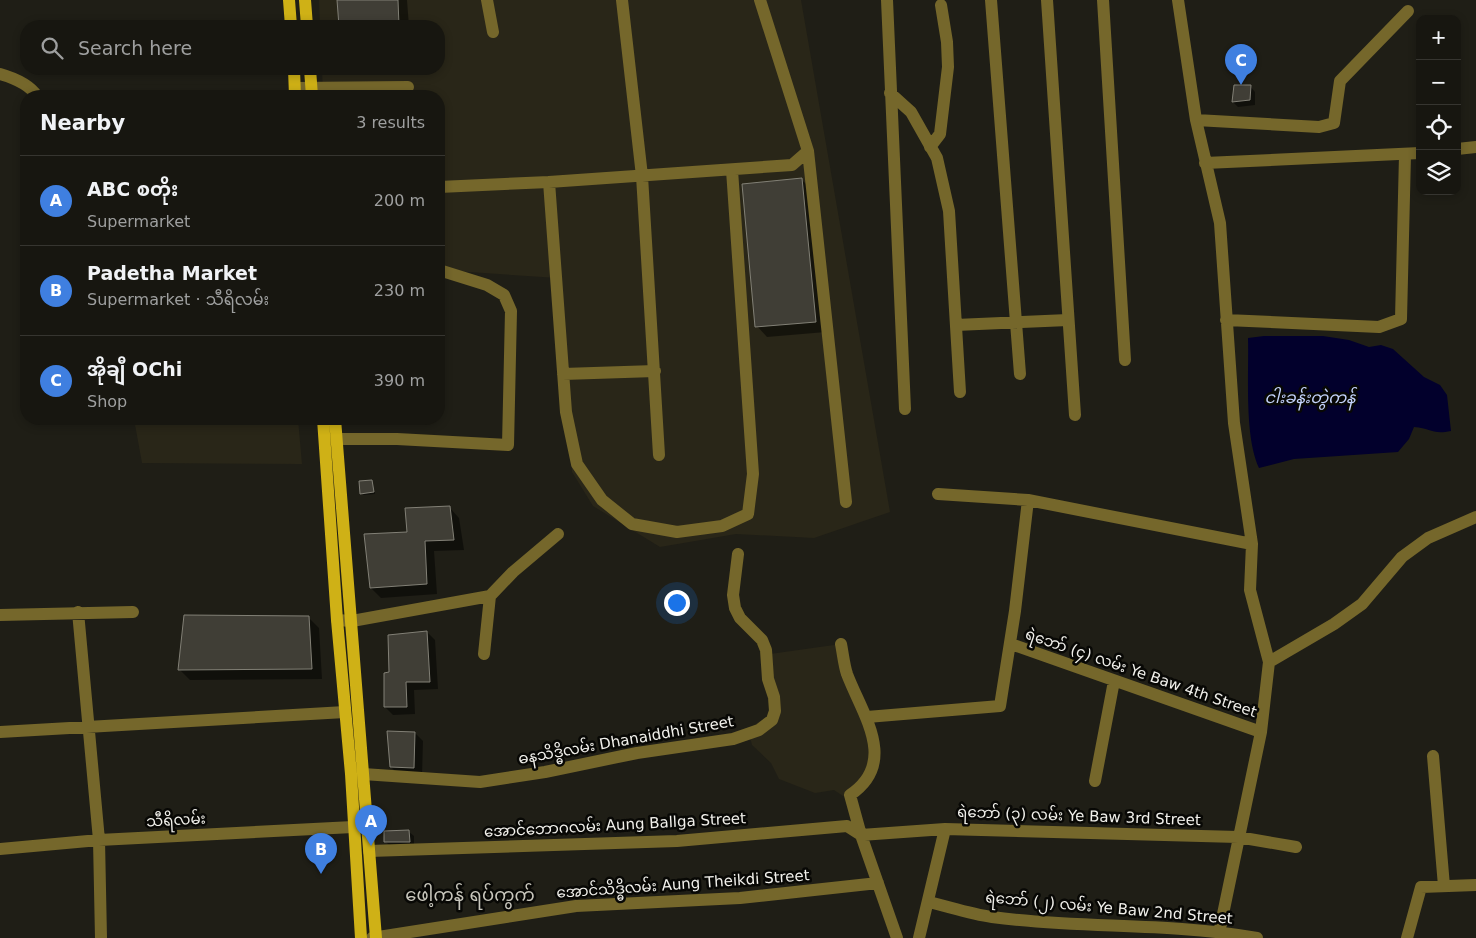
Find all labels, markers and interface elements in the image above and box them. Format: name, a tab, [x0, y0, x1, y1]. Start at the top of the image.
map controls	[1416, 15, 1461, 195]
button: +	[1416, 15, 1461, 60]
search box	[20, 20, 445, 75]
icon: search	[38, 34, 66, 62]
text: Search here	[78, 37, 192, 59]
pin: C	[1225, 44, 1257, 85]
button: −	[1416, 60, 1461, 105]
button: locate	[1416, 105, 1461, 150]
text: Nearby	[40, 111, 125, 135]
text: 3 results	[356, 113, 425, 132]
button: layers	[1416, 150, 1461, 195]
text: ABC စတိုး	[87, 178, 178, 200]
text: A	[50, 191, 62, 210]
text: 200 m	[374, 191, 425, 210]
text: Supermarket	[87, 212, 190, 231]
text: Padetha Market	[87, 262, 257, 284]
text: B	[50, 281, 62, 300]
text: 230 m	[374, 281, 425, 300]
text: Supermarket · သီရိလမ်း	[87, 290, 269, 309]
text: အိုချီ OChi	[87, 358, 182, 380]
text: C	[50, 371, 62, 390]
text: 390 m	[374, 371, 425, 390]
water label: ငါးခန်းတွဲကန်	[1265, 386, 1358, 411]
text: Shop	[87, 392, 127, 411]
your location	[664, 590, 690, 616]
street label: ရဲဘော် (၄) လမ်း Ye Baw 4th Street	[1022, 624, 1260, 724]
street label: ဓနသိဒ္ဓိလမ်း Dhanaiddhi Street	[517, 711, 736, 771]
street label: ရဲဘော် (၃) လမ်း Ye Baw 3rd Street	[957, 802, 1201, 832]
pin: A	[355, 805, 387, 846]
street label: သီရိလမ်း	[146, 808, 206, 834]
street label: အောင်ဘောဂလမ်း Aung Ballga Street	[484, 808, 747, 841]
pin: B	[305, 833, 337, 874]
street label: အောင်သိဒ္ဓိလမ်း Aung Theikdi Street	[556, 865, 811, 905]
district label: ဖေါ့ကန် ရပ်ကွက်	[405, 882, 535, 910]
street label: ရဲဘော် (၂) လမ်း Ye Baw 2nd Street	[984, 887, 1234, 931]

